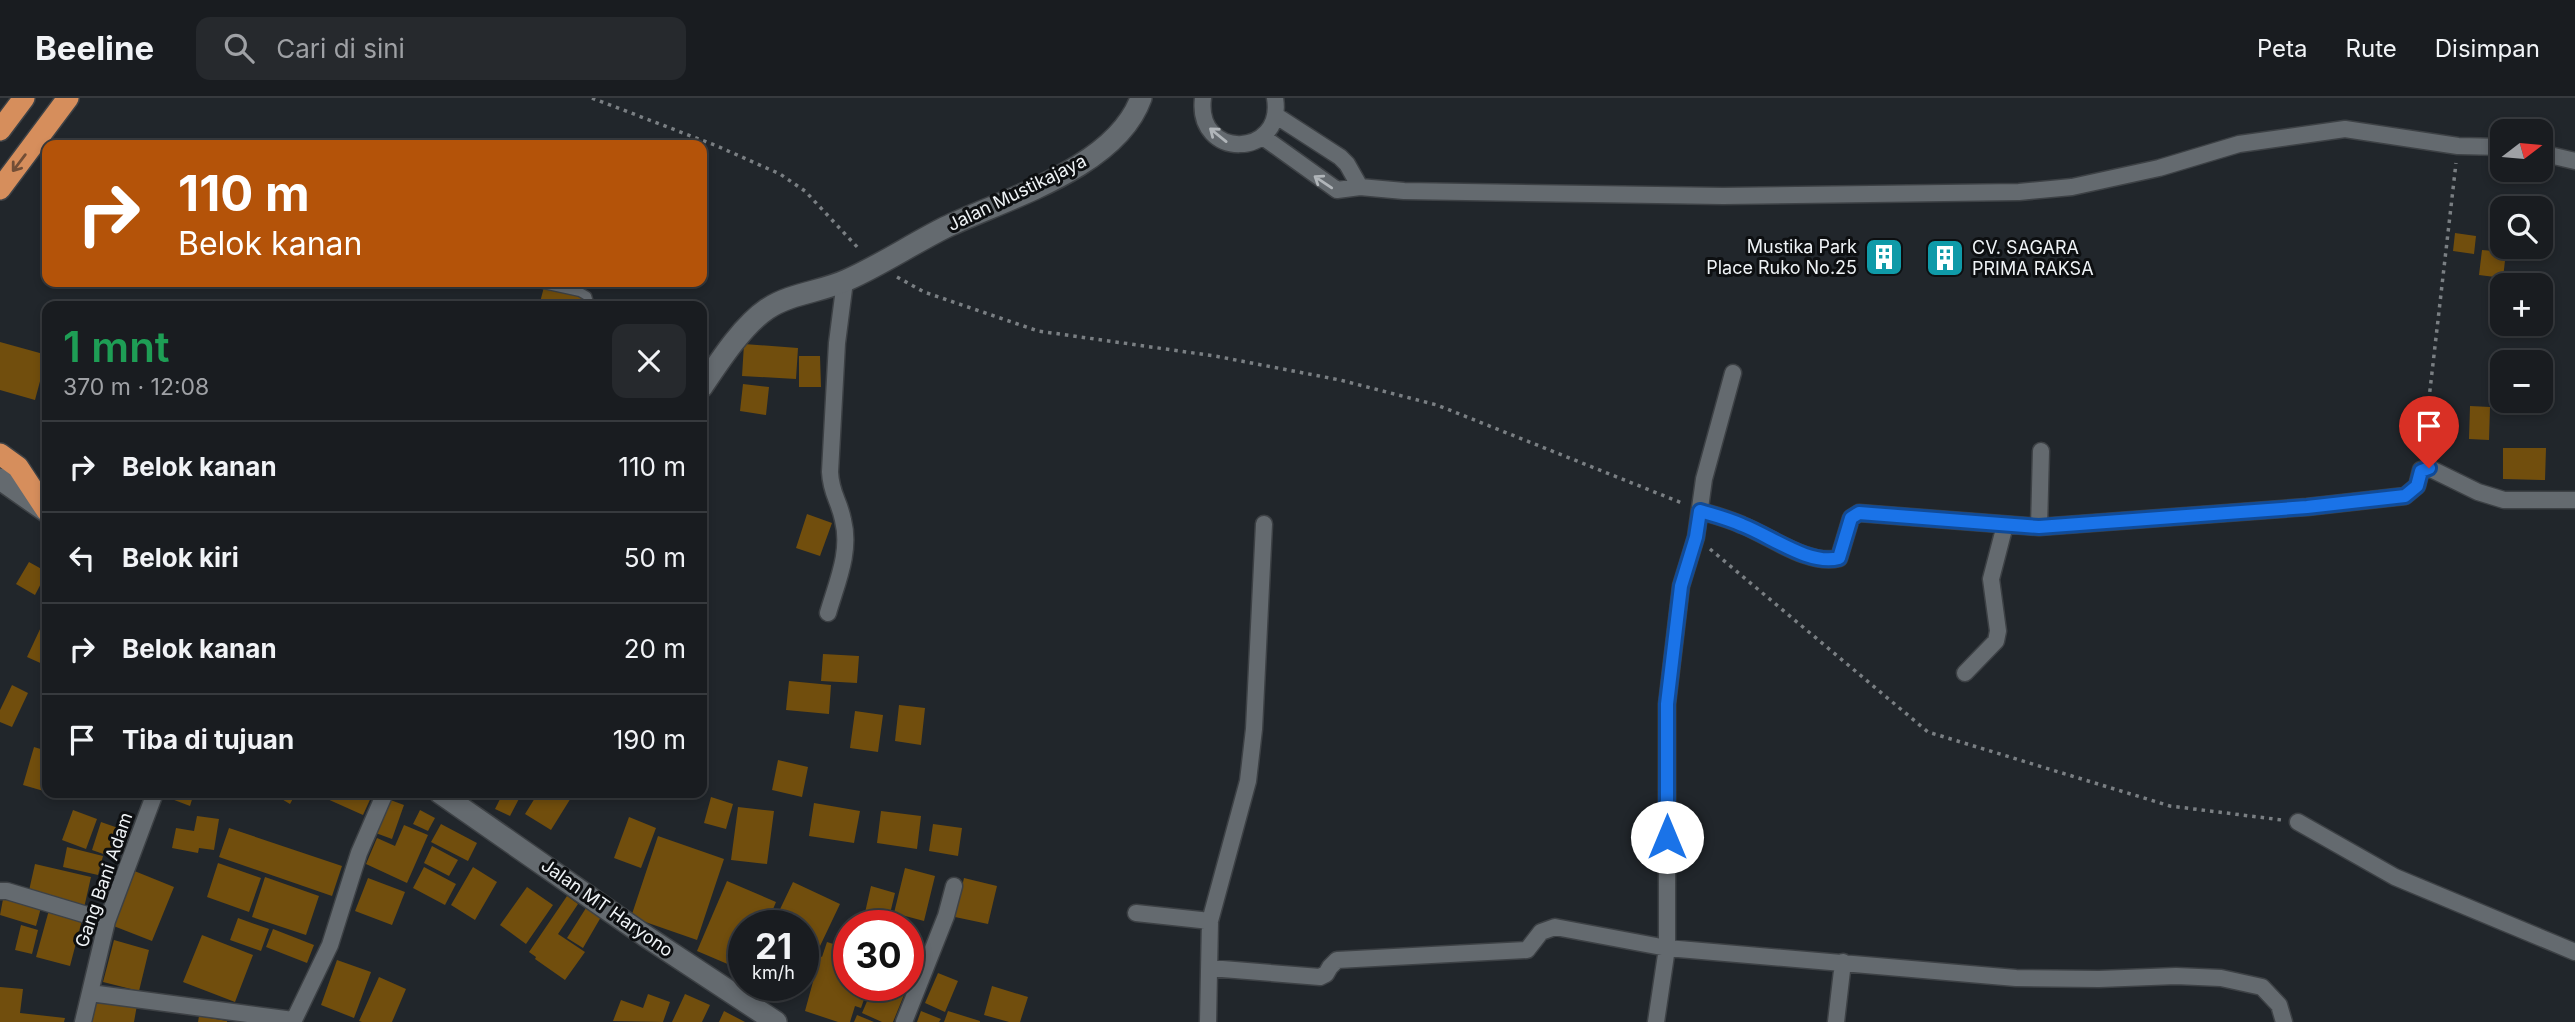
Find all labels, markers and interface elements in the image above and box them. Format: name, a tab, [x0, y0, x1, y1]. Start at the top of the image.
search box	[196, 17, 686, 80]
text: Beeline	[35, 28, 154, 68]
icon: search	[220, 29, 258, 67]
text: Cari di sini	[276, 33, 405, 64]
text: Peta	[2257, 34, 2308, 63]
text: Rute	[2346, 34, 2397, 63]
text: Disimpan	[2435, 34, 2540, 63]
north arrow	[2490, 119, 2553, 182]
map controls	[2490, 119, 2553, 413]
one-way arrow	[1209, 128, 1227, 143]
street label: Jalan Mustikajaya	[944, 150, 1089, 235]
one-way arrow	[12, 153, 27, 172]
text: 110 m	[178, 164, 310, 223]
icon: right	[63, 168, 154, 259]
one-way arrow	[1314, 175, 1333, 189]
button: search	[2490, 196, 2553, 259]
text: Belok kanan	[178, 224, 362, 263]
place label: Mustika Park Place Ruko No.25	[1706, 236, 1857, 278]
building icon: Mustika Park Place Ruko No.25	[1863, 236, 1905, 278]
building icon: CV. SAGARA PRIMA RAKSA	[1924, 237, 1966, 279]
place label: CV. SAGARA PRIMA RAKSA	[1972, 237, 2094, 279]
button: +	[2490, 273, 2553, 336]
text: 1 mnt	[63, 321, 170, 372]
button: close	[612, 324, 686, 398]
button: −	[2490, 350, 2553, 413]
text: 370 m · 12:08	[63, 373, 209, 401]
pin	[2399, 396, 2459, 468]
icon: arrive	[2410, 407, 2448, 445]
icon: right	[63, 448, 101, 486]
text: Belok kanan	[122, 451, 277, 482]
text: 110 m	[618, 451, 686, 482]
icon: left	[63, 539, 101, 577]
text: Belok kiri	[122, 542, 239, 573]
text: 50 m	[624, 542, 686, 573]
icon: right	[63, 630, 101, 668]
text: Belok kanan	[122, 633, 277, 664]
text: 20 m	[624, 633, 686, 664]
icon: arrive	[63, 721, 101, 759]
text: Tiba di tujuan	[122, 724, 294, 755]
text: 190 m	[613, 724, 686, 755]
position arrow	[1630, 800, 1704, 874]
street label: Gang Bani Adam	[71, 810, 136, 950]
street label: Jalan MT Haryono	[537, 854, 677, 961]
speed limit sign: 30	[833, 910, 924, 1001]
text: 21	[755, 925, 792, 967]
text: km/h	[752, 962, 795, 983]

